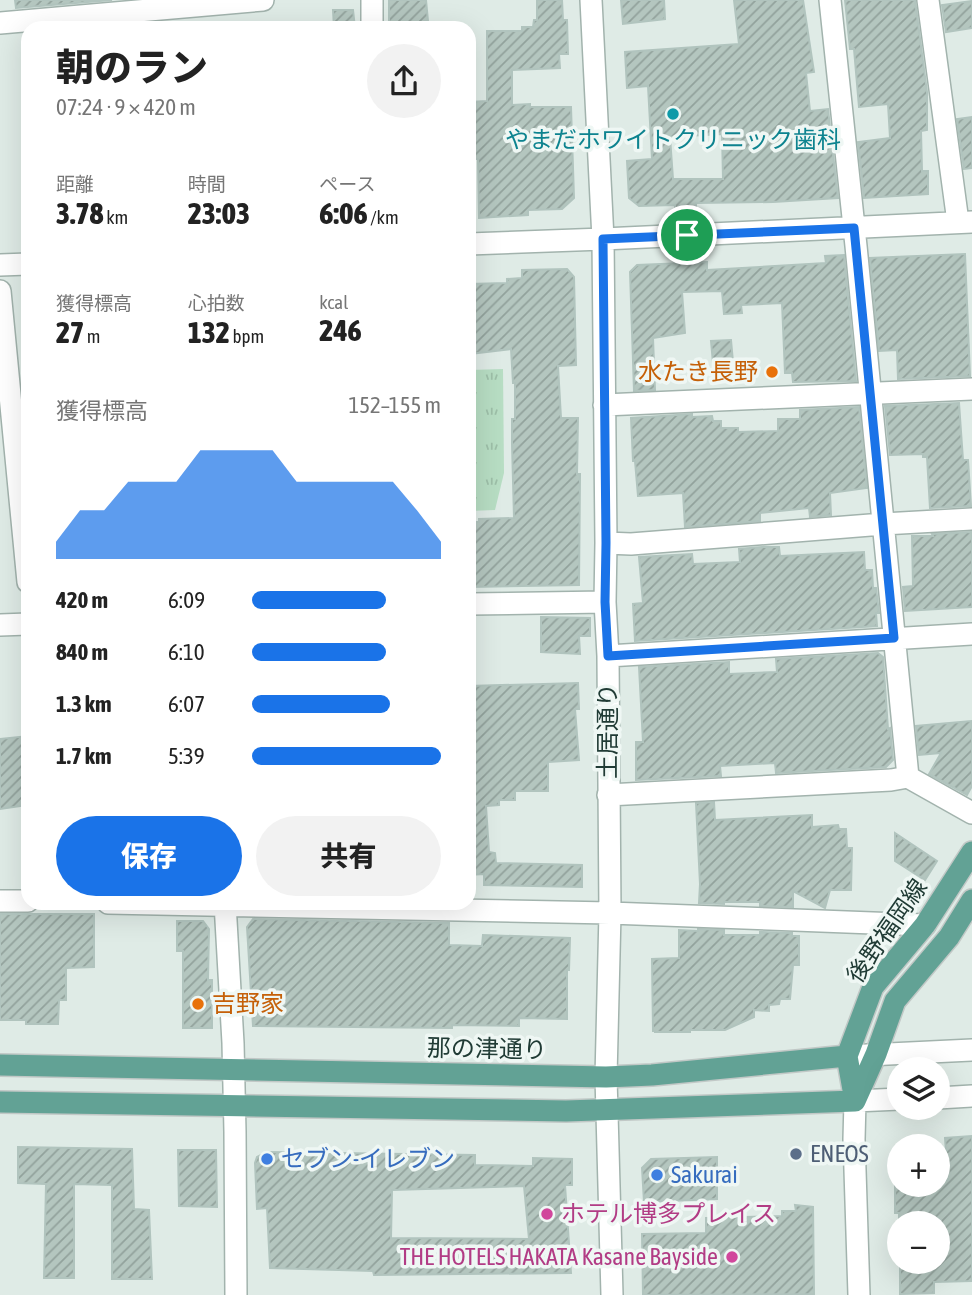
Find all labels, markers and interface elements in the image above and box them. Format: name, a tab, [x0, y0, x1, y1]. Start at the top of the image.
button: share	[367, 44, 441, 118]
text: 朝のラン	[56, 46, 208, 89]
text: 07:24 · 9 × 420 m	[56, 94, 196, 120]
marker: やまだホワイトクリニック歯科	[665, 106, 681, 122]
place label: やまだホワイトクリニック歯科	[505, 126, 841, 153]
text: 距離	[56, 173, 94, 195]
text: 時間	[188, 173, 226, 195]
text: ペース	[319, 173, 375, 195]
text: 3.78	[56, 196, 104, 230]
text: 23:03	[188, 196, 250, 230]
text: 6:06	[319, 196, 368, 230]
pin	[657, 205, 717, 265]
text: km	[104, 206, 128, 228]
text: /km	[368, 206, 399, 228]
icon: arrive	[668, 216, 706, 254]
text: kcal	[319, 291, 348, 313]
text: 獲得標高	[56, 292, 132, 314]
text: 心拍数	[188, 292, 245, 314]
text: 246	[319, 313, 362, 347]
text: 27	[56, 315, 84, 349]
text: 132	[188, 315, 230, 349]
text: m	[84, 325, 101, 347]
text: bpm	[230, 325, 264, 347]
place label: 水たき長野	[638, 358, 758, 385]
marker: 水たき長野	[764, 364, 780, 380]
text: 152–155 m	[348, 392, 441, 418]
text: 獲得標高	[56, 398, 148, 424]
text: 420 m	[56, 587, 108, 613]
text: 6:09	[168, 587, 205, 613]
text: 840 m	[56, 639, 108, 665]
text: 6:10	[168, 639, 205, 665]
street label: 土居通り	[594, 683, 621, 779]
text: 1.3 km	[56, 691, 112, 717]
text: 6:07	[168, 691, 205, 717]
text: 1.7 km	[56, 743, 112, 769]
text: 5:39	[168, 743, 205, 769]
button: 保存	[56, 816, 242, 896]
button: 共有	[256, 816, 441, 896]
street label: 後野福岡線	[841, 874, 932, 988]
place label: 吉野家	[212, 990, 284, 1017]
marker: 吉野家	[190, 996, 206, 1012]
street label: 那の津通り	[427, 1034, 547, 1063]
map controls	[887, 1057, 950, 1274]
button: layers	[887, 1057, 950, 1120]
button: +	[887, 1134, 950, 1197]
place label: ENEOS	[810, 1140, 869, 1167]
place label: セブン-イレブン	[281, 1145, 455, 1172]
marker: ENEOS	[788, 1146, 804, 1162]
marker: セブン-イレブン	[259, 1151, 275, 1167]
place label: Sakurai	[671, 1161, 738, 1188]
marker: Sakurai	[649, 1167, 665, 1183]
place label: ホテル博多プレイス	[561, 1200, 776, 1227]
marker: ホテル博多プレイス	[539, 1206, 555, 1222]
button: −	[887, 1211, 950, 1274]
place label: THE HOTELS HAKATA Kasane Bayside	[400, 1243, 718, 1270]
marker: THE HOTELS HAKATA Kasane Bayside	[724, 1249, 740, 1265]

